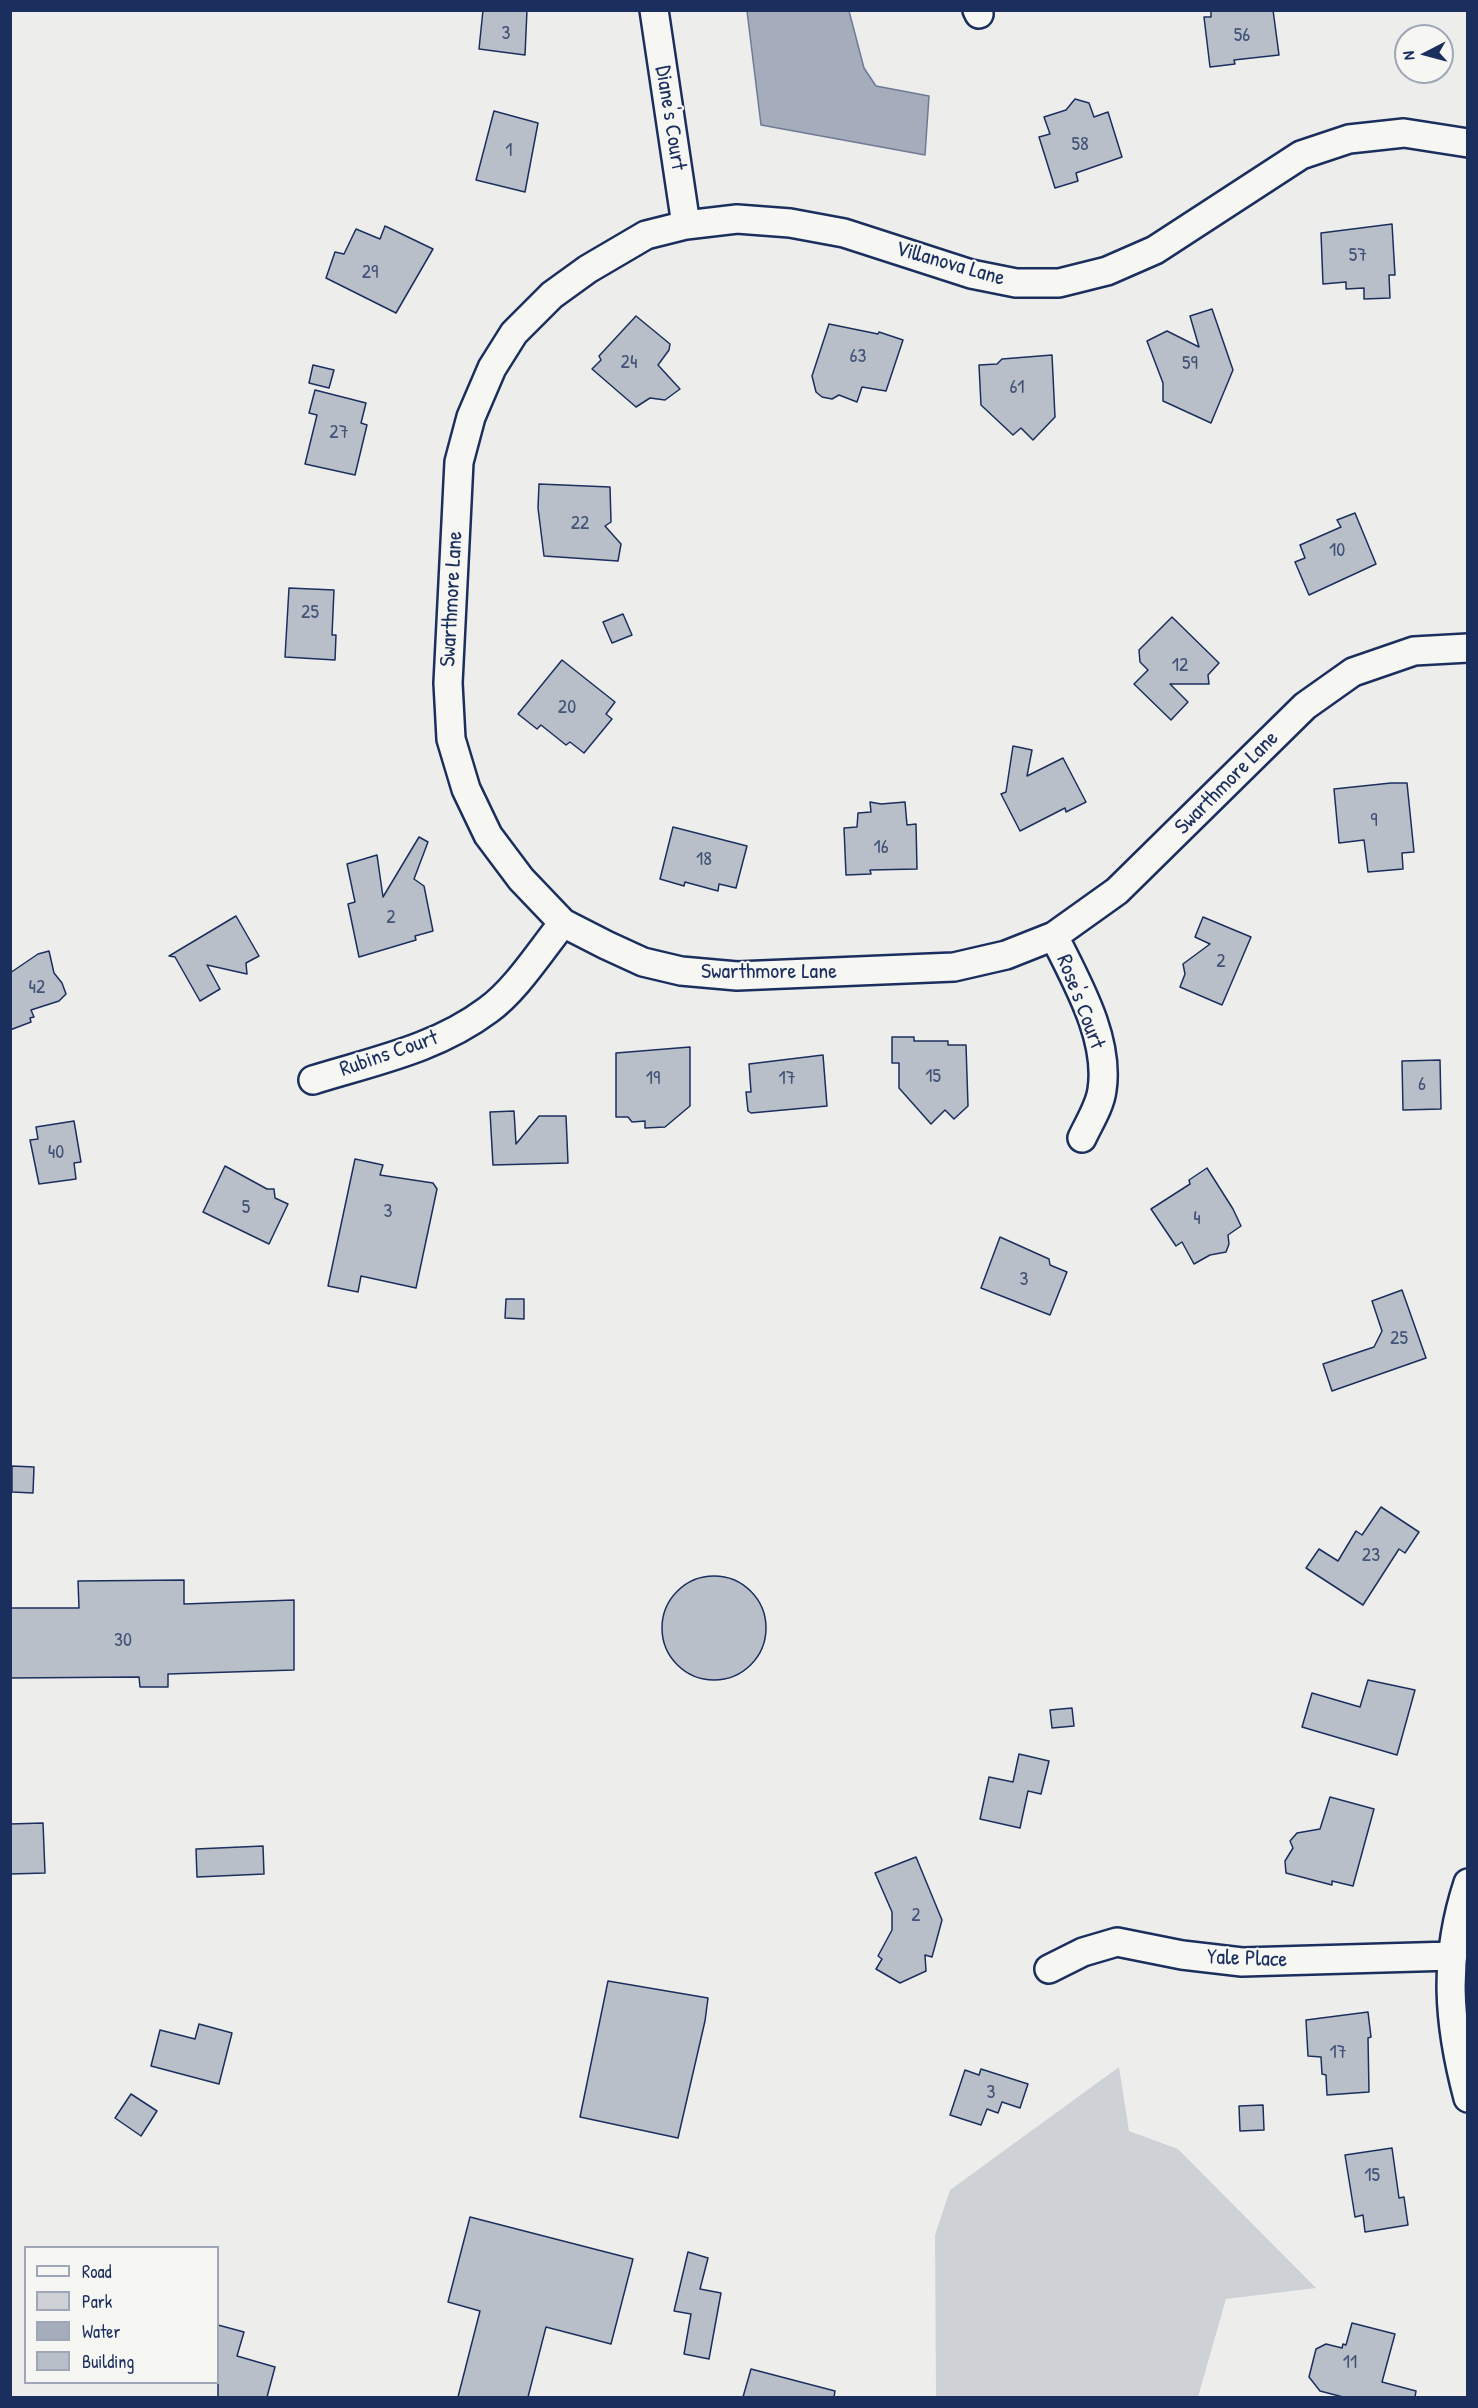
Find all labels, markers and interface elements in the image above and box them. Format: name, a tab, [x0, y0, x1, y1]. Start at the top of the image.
house number: 3	[502, 22, 510, 46]
house number: 56	[1234, 24, 1250, 48]
north arrow	[1394, 24, 1454, 84]
text: N	[1397, 50, 1419, 61]
street label: Diane's Court	[649, 64, 691, 172]
house number: 58	[1071, 133, 1089, 157]
house number: 1	[505, 139, 513, 163]
street label: Villanova Lane	[892, 236, 1008, 292]
house number: 57	[1349, 244, 1367, 268]
house number: 29	[362, 261, 378, 285]
house number: 63	[850, 345, 866, 369]
house number: 24	[621, 351, 637, 375]
house number: 59	[1182, 352, 1198, 376]
house number: 61	[1009, 376, 1025, 400]
house number: 27	[329, 421, 349, 445]
house number: 22	[571, 512, 589, 536]
street label: Swarthmore Lane	[435, 530, 469, 668]
house number: 10	[1329, 539, 1345, 563]
house number: 25	[301, 601, 319, 625]
house number: 12	[1172, 654, 1188, 678]
house number: 20	[558, 696, 576, 720]
street label: Swarthmore Lane	[1170, 726, 1284, 840]
house number: 9	[1370, 809, 1378, 833]
house number: 16	[873, 836, 889, 860]
house number: 18	[696, 848, 712, 872]
house number: 2	[386, 906, 396, 930]
house number: 2	[1216, 950, 1226, 974]
street label: Rose's Court	[1050, 951, 1110, 1053]
street label: Swarthmore Lane	[701, 959, 837, 985]
house number: 42	[29, 976, 45, 1000]
street label: Rubins Court	[336, 1025, 442, 1083]
house number: 15	[925, 1065, 941, 1089]
house number: 19	[646, 1067, 660, 1091]
house number: 17	[778, 1067, 796, 1091]
house number: 6	[1418, 1073, 1426, 1097]
house number: 40	[48, 1141, 64, 1165]
house number: 5	[242, 1196, 250, 1220]
house number: 3	[384, 1200, 392, 1224]
house number: 4	[1193, 1207, 1201, 1231]
house number: 3	[1020, 1268, 1028, 1292]
house number: 25	[1390, 1327, 1408, 1351]
house number: 23	[1362, 1544, 1380, 1568]
house number: 30	[114, 1629, 132, 1653]
house number: 2	[911, 1904, 921, 1928]
street label: Yale Place	[1206, 1944, 1288, 1974]
house number: 17	[1329, 2041, 1347, 2065]
house number: 3	[987, 2081, 995, 2105]
house number: 15	[1364, 2164, 1380, 2188]
legend	[24, 2246, 219, 2384]
text: Road	[82, 2259, 112, 2284]
text: Park	[82, 2289, 112, 2314]
text: Water	[82, 2319, 120, 2344]
text: Building	[82, 2349, 134, 2374]
house number: 11	[1343, 2351, 1357, 2375]

